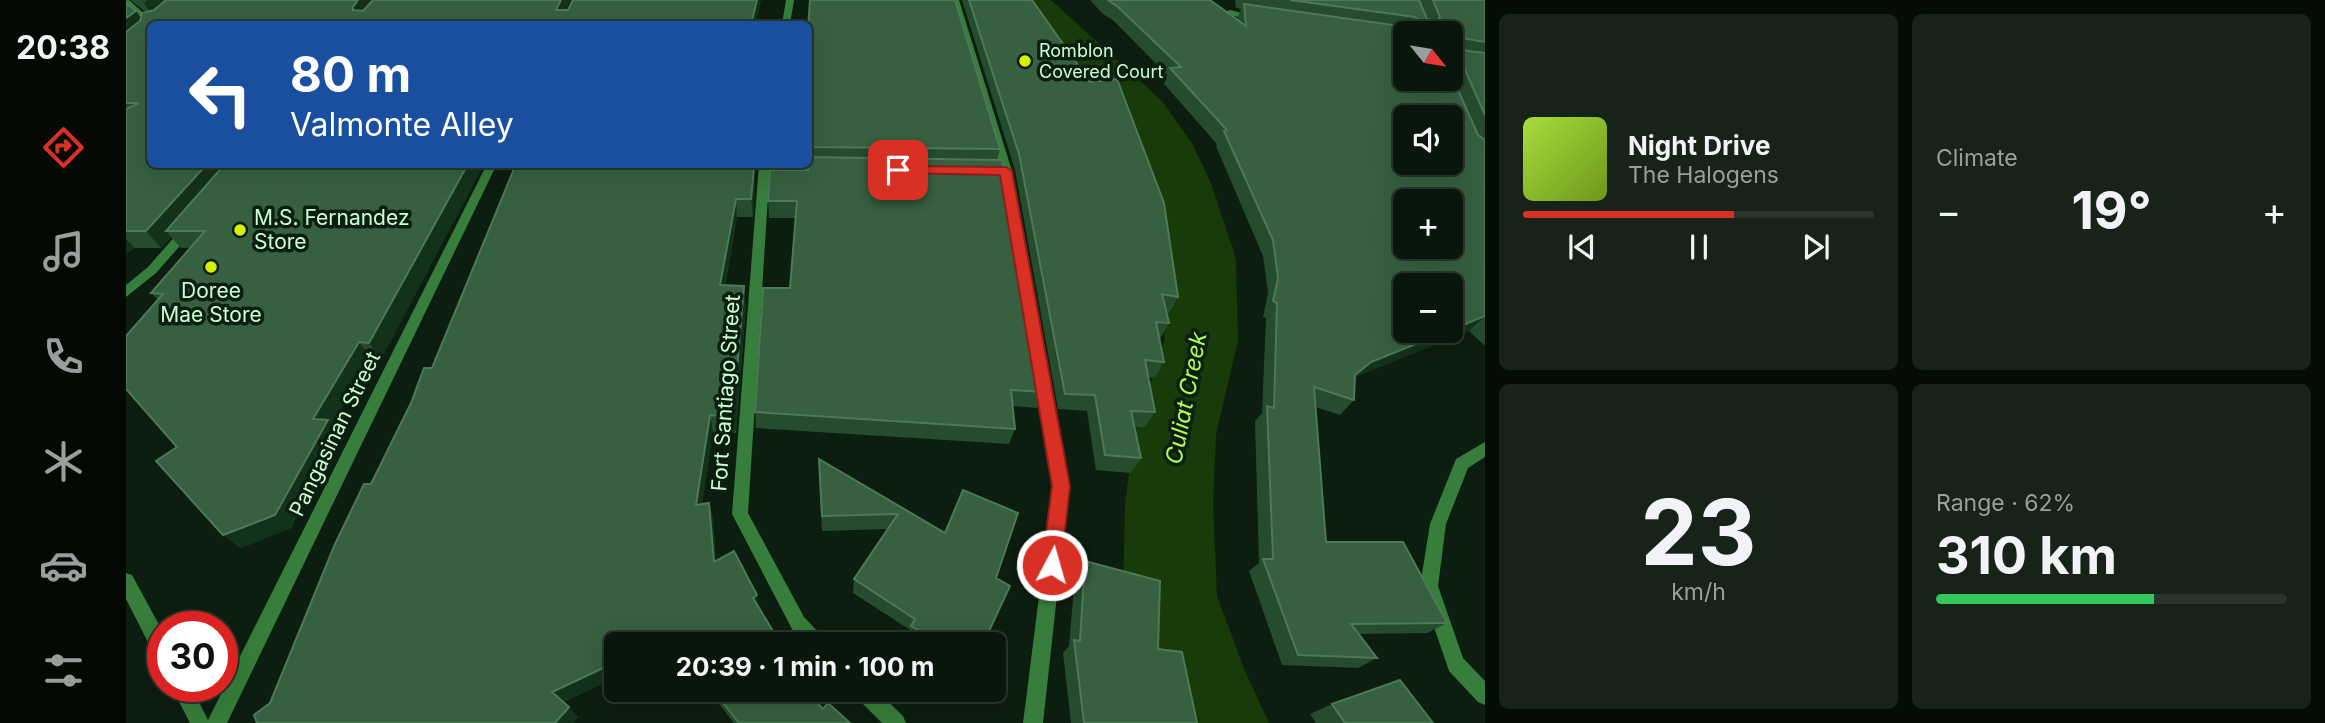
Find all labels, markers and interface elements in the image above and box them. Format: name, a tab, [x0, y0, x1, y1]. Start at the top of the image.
north arrow	[1393, 21, 1463, 91]
map controls	[1393, 21, 1463, 343]
text: 20:38	[16, 28, 110, 67]
place label: Romblon Covered Court	[1039, 40, 1164, 82]
text: 80 m	[290, 45, 411, 104]
icon: left	[175, 49, 266, 140]
marker: Romblon Covered Court	[1017, 53, 1033, 69]
text: Valmonte Alley	[290, 105, 514, 144]
button: sound	[1393, 105, 1463, 175]
icon: directions	[39, 123, 88, 172]
text: Night Drive	[1628, 130, 1770, 161]
pin	[868, 140, 928, 200]
text: Climate	[1936, 144, 2018, 172]
icon: arrive	[879, 151, 917, 189]
text: The Halogens	[1628, 161, 1779, 189]
text: 19°	[2071, 179, 2152, 242]
text: −	[1936, 188, 1961, 234]
text: +	[2262, 188, 2287, 234]
button: +	[1393, 189, 1463, 259]
place label: M.S. Fernandez Store	[254, 205, 410, 254]
marker: M.S. Fernandez Store	[232, 222, 248, 238]
icon: music	[39, 227, 88, 276]
icon: previous	[1563, 228, 1601, 266]
icon: pause	[1680, 228, 1718, 266]
icon: next	[1797, 228, 1835, 266]
marker: Doree Mae Store	[203, 259, 219, 275]
button: −	[1393, 273, 1463, 343]
place label: Doree Mae Store	[160, 278, 262, 327]
street label: Fort Santiago Street	[706, 294, 745, 492]
water label: Culiat Creek	[1159, 329, 1213, 466]
icon: phone	[39, 332, 88, 381]
street label: Pangasinan Street	[284, 347, 385, 520]
icon: climate	[39, 437, 88, 486]
text: 23	[1640, 477, 1757, 587]
text: Range · 62%	[1936, 489, 2075, 517]
text: 310 km	[1936, 524, 2117, 587]
position arrow	[1015, 528, 1089, 602]
icon: car	[39, 541, 88, 590]
text: km/h	[1671, 578, 1726, 606]
speed limit sign: 30	[147, 611, 238, 702]
icon: filters	[39, 646, 88, 695]
text: 20:39 · 1 min · 100 m	[676, 651, 934, 682]

